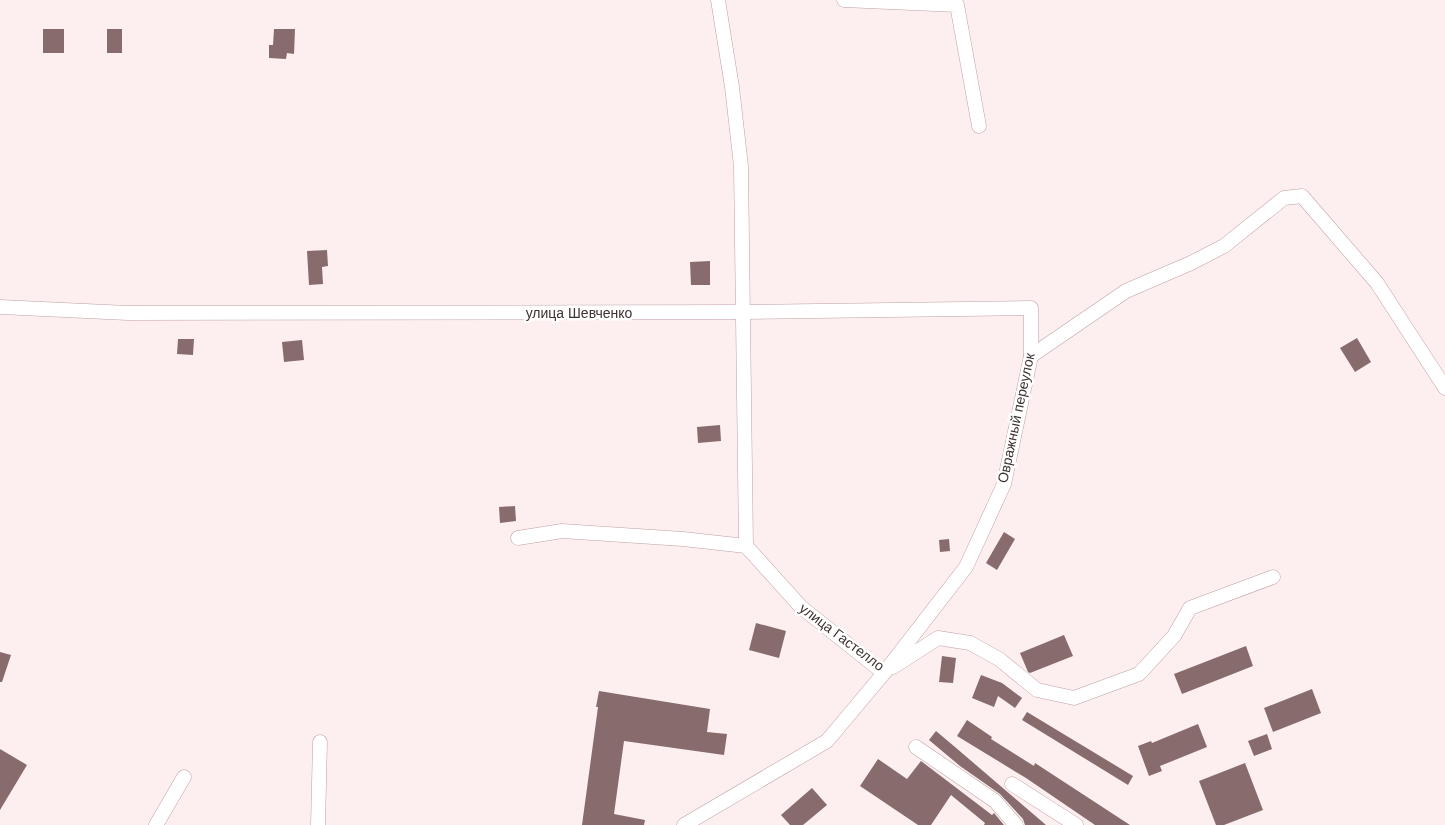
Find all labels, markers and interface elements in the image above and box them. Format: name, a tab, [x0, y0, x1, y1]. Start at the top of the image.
street label: улица Шевченко	[526, 305, 633, 321]
street label: Овражный переулок	[994, 351, 1038, 484]
street label: улица Гастелло	[797, 600, 888, 674]

